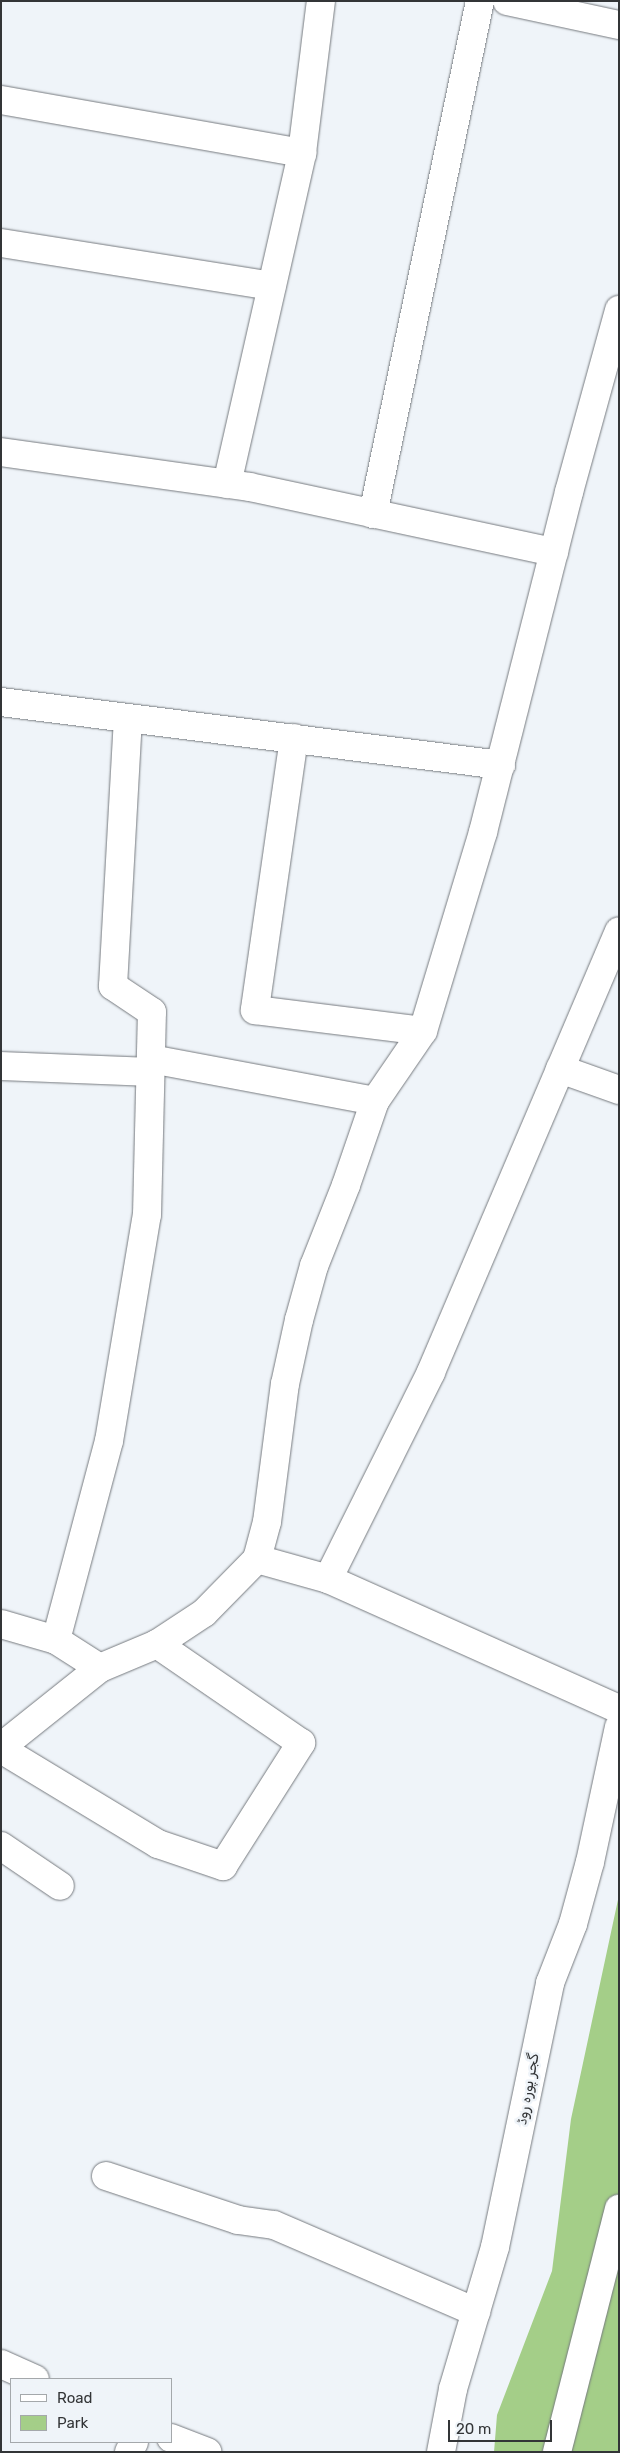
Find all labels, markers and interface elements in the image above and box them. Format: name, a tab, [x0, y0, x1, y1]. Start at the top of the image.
street label: گجر پورہ روڈ	[513, 2052, 543, 2126]
legend	[10, 2378, 172, 2443]
text: Road	[57, 2389, 93, 2407]
scale bar	[450, 2410, 554, 2442]
text: Park	[57, 2414, 88, 2432]
text: 20 m	[456, 2420, 491, 2438]

